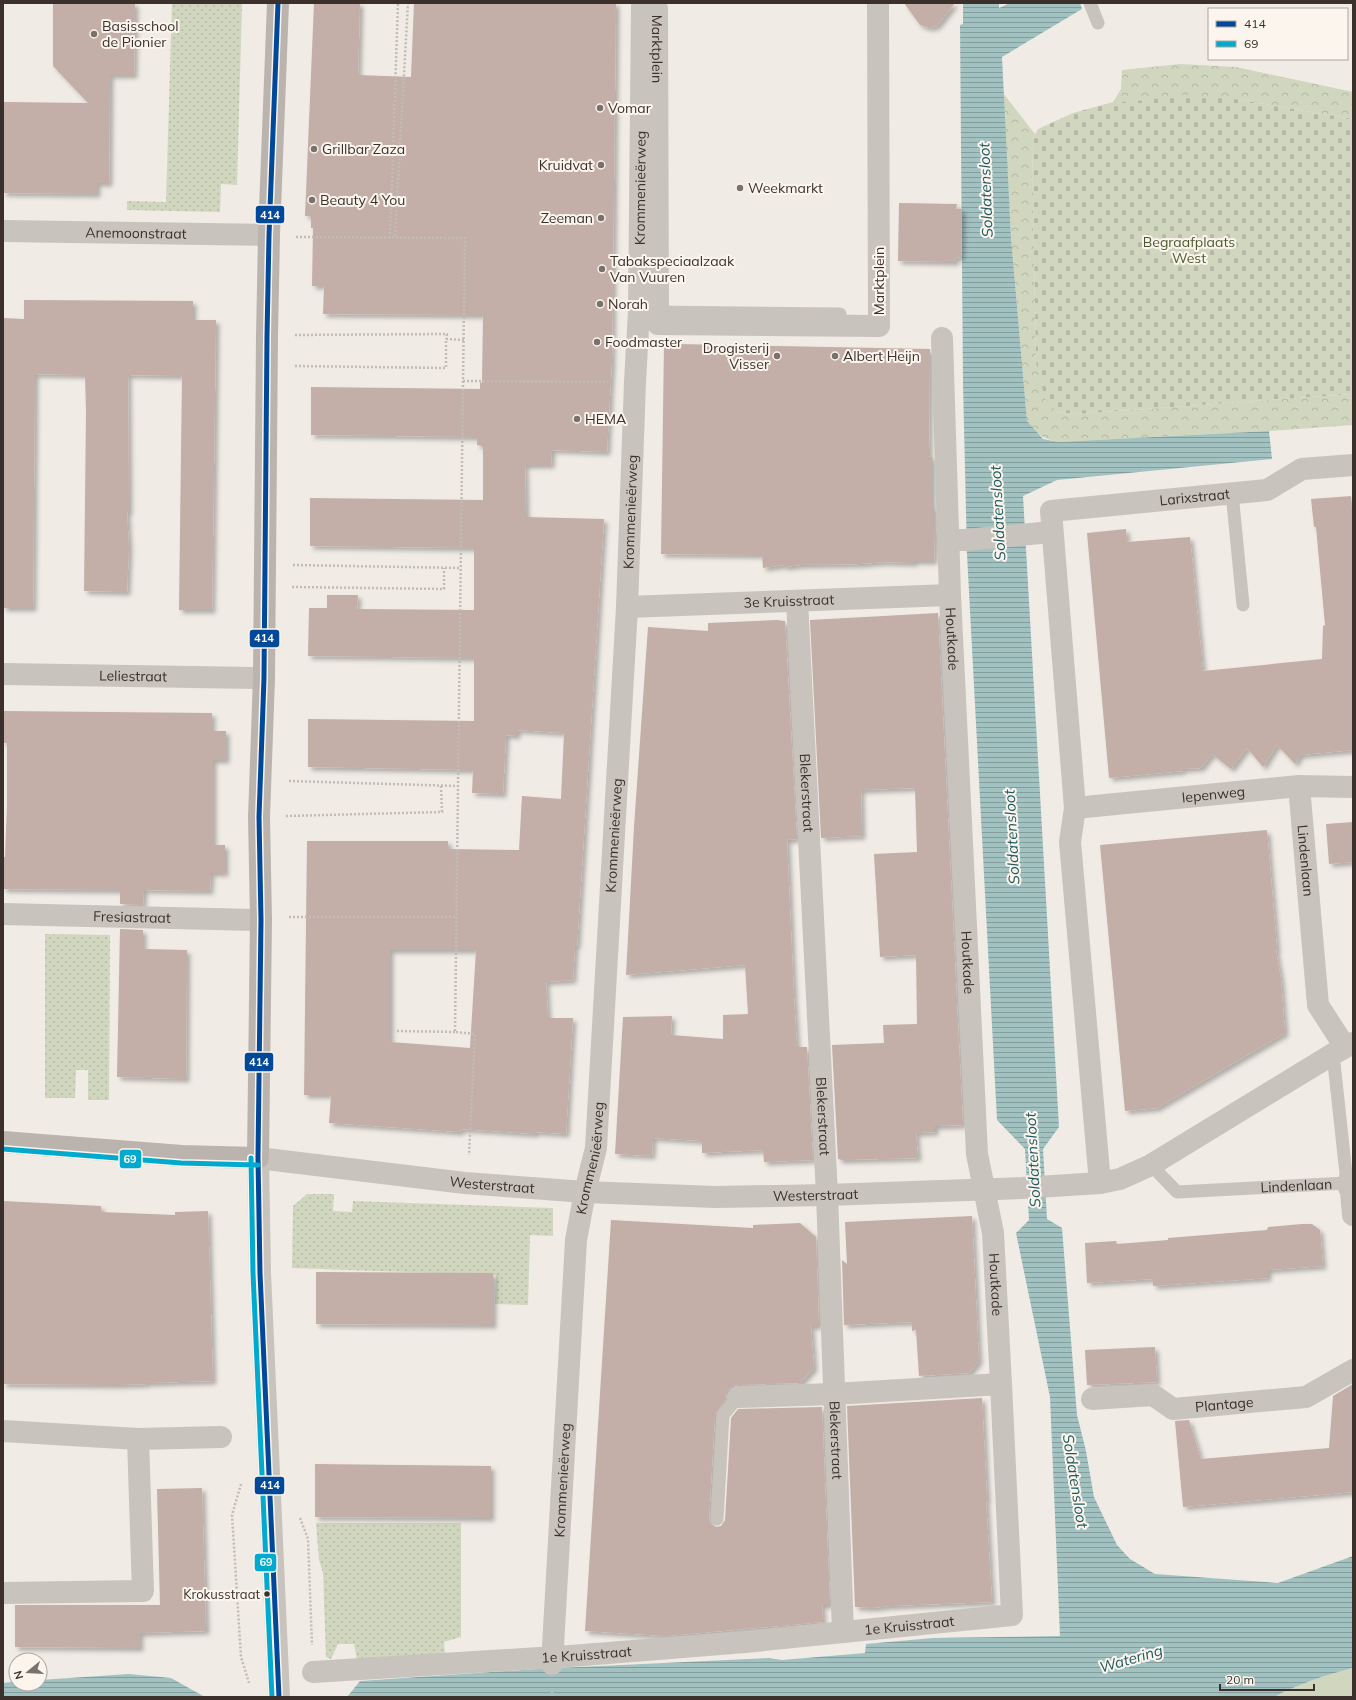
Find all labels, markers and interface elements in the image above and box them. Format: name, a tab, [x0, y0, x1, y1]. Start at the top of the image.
legend	[1208, 8, 1348, 60]
street label: Marktplein	[648, 15, 666, 83]
text: 414	[1244, 16, 1266, 31]
place label: Basisschool de Pionier	[102, 17, 179, 51]
marker: Basisschool de Pionier	[89, 29, 99, 39]
text: 69	[1244, 36, 1258, 51]
place label: Vomar	[608, 99, 652, 117]
marker: Vomar	[595, 103, 605, 113]
street label: Krommenieërweg	[631, 131, 650, 245]
place label: Grillbar Zaza	[322, 140, 405, 158]
water label: Soldatensloot	[974, 142, 997, 238]
marker: Grillbar Zaza	[309, 144, 319, 154]
place label: Kruidvat	[539, 156, 593, 174]
marker: Kruidvat	[596, 160, 606, 170]
place label: Weekmarkt	[748, 179, 823, 197]
marker: Weekmarkt	[735, 183, 745, 193]
place label: Beauty 4 You	[320, 191, 405, 209]
marker: Beauty 4 You	[307, 195, 317, 205]
line badge: 414	[255, 205, 285, 224]
text: 414	[260, 208, 280, 222]
place label: Zeeman	[541, 209, 593, 227]
marker: Zeeman	[596, 213, 606, 223]
street label: Anemoonstraat	[85, 223, 187, 243]
park label: Begraafplaats West	[1143, 233, 1235, 267]
street label: Marktplein	[870, 247, 888, 315]
place label: Tabakspeciaalzaak Van Vuuren	[610, 252, 735, 286]
marker: Tabakspeciaalzaak Van Vuuren	[597, 264, 607, 274]
place label: Norah	[608, 295, 648, 313]
marker: Norah	[595, 299, 605, 309]
place label: Foodmaster	[605, 333, 683, 351]
marker: Foodmaster	[592, 337, 602, 347]
place label: Drogisterij Visser	[703, 339, 770, 373]
place label: Albert Heijn	[843, 347, 920, 365]
marker: Drogisterij Visser	[772, 351, 782, 361]
marker: Albert Heijn	[830, 351, 840, 361]
place label: HEMA	[585, 410, 627, 428]
marker: HEMA	[572, 414, 582, 424]
street label: Krommenieërweg	[619, 454, 641, 569]
water label: Soldatensloot	[985, 464, 1009, 561]
street label: Larixstraat	[1159, 485, 1231, 509]
street label: 3e Kruisstraat	[743, 590, 835, 612]
street label: Houtkade	[942, 607, 963, 671]
line badge: 414	[249, 629, 280, 648]
text: 414	[254, 631, 274, 645]
street label: Leliestraat	[99, 666, 167, 686]
street label: Blekerstraat	[796, 753, 818, 833]
street label: Krommenieërweg	[602, 778, 626, 893]
street label: Iepenweg	[1181, 782, 1246, 806]
water label: Soldatensloot	[999, 788, 1023, 885]
street label: Lindenlaan	[1293, 824, 1318, 897]
street label: Fresiastraat	[93, 907, 171, 927]
street label: Houtkade	[957, 930, 978, 994]
line badge: 414	[244, 1052, 274, 1072]
text: 414	[249, 1055, 269, 1069]
street label: Blekerstraat	[812, 1077, 834, 1156]
street label: Krommenieërweg	[572, 1101, 608, 1216]
water label: Soldatensloot	[1020, 1111, 1044, 1208]
line badge: 69	[119, 1149, 142, 1169]
text: 69	[123, 1152, 137, 1166]
street label: Westerstraat	[448, 1172, 535, 1197]
street label: Lindenlaan	[1260, 1175, 1333, 1197]
street label: Westerstraat	[773, 1185, 859, 1205]
street label: Houtkade	[985, 1252, 1006, 1317]
street label: Plantage	[1194, 1393, 1254, 1416]
street label: Blekerstraat	[826, 1400, 846, 1480]
street label: Krommenieërweg	[550, 1423, 575, 1538]
water label: Soldatensloot	[1059, 1433, 1092, 1530]
line badge: 414	[254, 1476, 285, 1495]
text: 414	[260, 1478, 280, 1492]
line badge: 69	[254, 1553, 277, 1572]
text: 69	[259, 1555, 273, 1569]
place label: Krokusstraat	[183, 1586, 260, 1602]
marker: Krokusstraat	[262, 1589, 272, 1599]
street label: 1e Kruisstraat	[863, 1612, 955, 1639]
water label: Watering	[1097, 1640, 1165, 1677]
street label: 1e Kruisstraat	[541, 1642, 632, 1667]
north arrow	[8, 1652, 48, 1692]
scale bar	[1220, 1666, 1314, 1692]
text: N	[11, 1669, 26, 1681]
text: 20 m	[1226, 1672, 1254, 1687]

